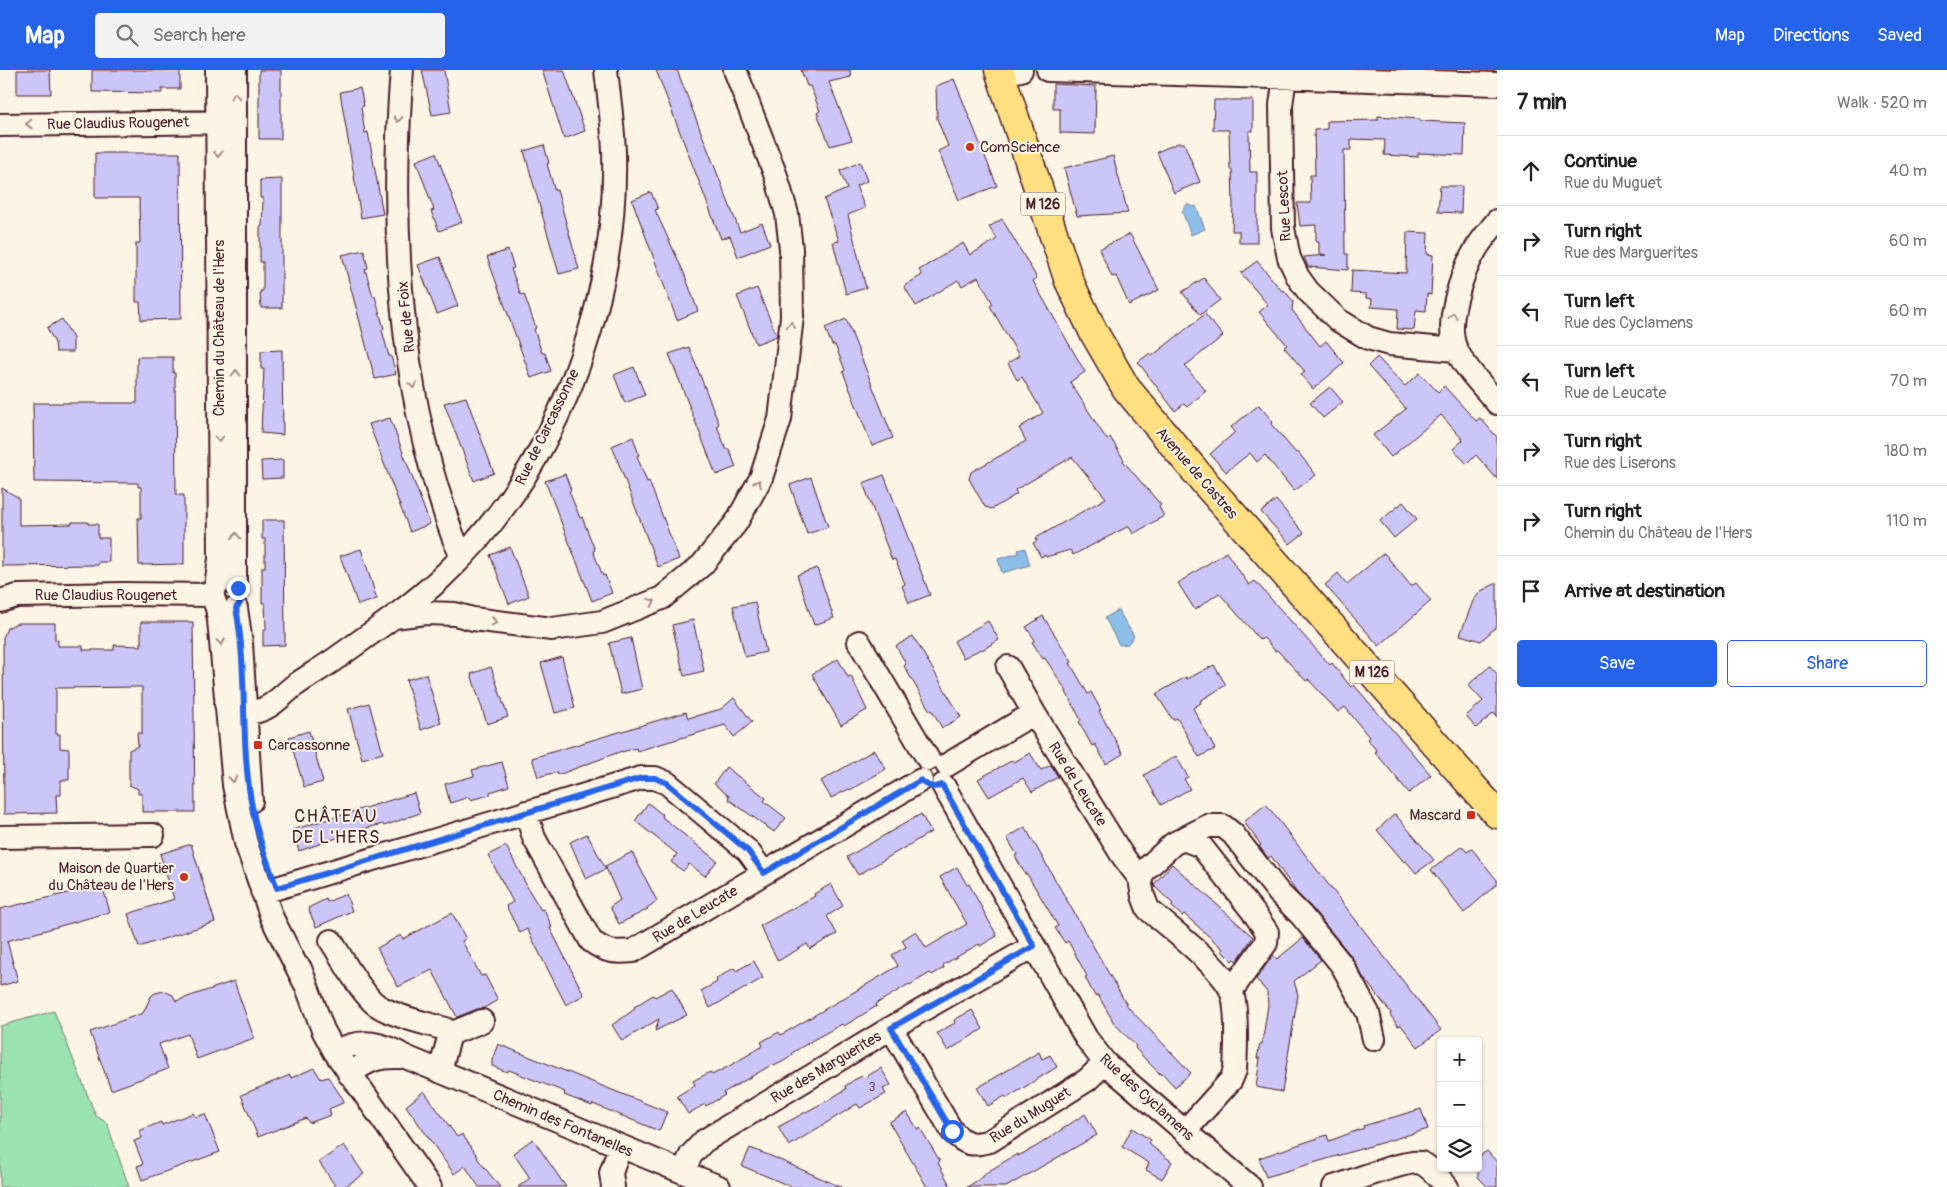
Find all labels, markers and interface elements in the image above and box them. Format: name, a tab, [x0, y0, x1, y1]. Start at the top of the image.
search box	[95, 13, 445, 58]
text: Map	[25, 21, 65, 50]
icon: search	[113, 21, 141, 49]
text: Search here	[153, 23, 246, 47]
text: Map	[1715, 24, 1745, 47]
text: Directions	[1773, 24, 1849, 47]
text: Saved	[1877, 24, 1922, 47]
text: 7 min	[1517, 89, 1567, 116]
one-way arrow	[230, 92, 240, 100]
text: Walk · 520 m	[1837, 93, 1927, 113]
street label: Rue Claudius Rougenet	[47, 113, 190, 134]
one-way arrow	[393, 115, 404, 123]
one-way arrow	[25, 119, 33, 130]
place label: ComScience	[980, 138, 1060, 157]
marker: ComScience	[964, 141, 976, 153]
text: Continue	[1564, 149, 1637, 173]
one-way arrow	[212, 150, 223, 158]
icon: ahead	[1517, 157, 1545, 185]
text: 40 m	[1889, 161, 1927, 181]
street label: Rue Lescot	[1273, 169, 1296, 242]
text: Rue du Muguet	[1564, 173, 1662, 193]
road number: M 126	[1020, 192, 1066, 216]
text: Turn right	[1564, 219, 1642, 243]
icon: right	[1517, 227, 1545, 255]
text: 60 m	[1889, 231, 1927, 251]
street label: Chemin du Château de l'Hers	[210, 239, 229, 416]
text: Rue des Marguerites	[1564, 243, 1698, 263]
street label: Rue de Foix	[393, 280, 420, 354]
text: Turn left	[1564, 289, 1634, 313]
icon: left	[1517, 297, 1545, 325]
text: 60 m	[1889, 301, 1927, 321]
one-way arrow	[1447, 312, 1458, 320]
text: Rue des Cyclamens	[1564, 313, 1693, 333]
one-way arrow	[785, 321, 796, 329]
text: Turn left	[1564, 359, 1634, 383]
street label: Rue de Carcassonne	[511, 365, 584, 488]
icon: left	[1517, 367, 1545, 395]
one-way arrow	[231, 369, 241, 376]
text: 70 m	[1890, 371, 1927, 391]
one-way arrow	[407, 382, 418, 390]
text: Rue de Leucate	[1564, 383, 1666, 403]
street label: Avenue de Castres	[1152, 423, 1242, 523]
text: Turn right	[1564, 429, 1642, 453]
one-way arrow	[214, 435, 224, 443]
icon: right	[1517, 437, 1545, 465]
text: 180 m	[1884, 441, 1927, 461]
text: Rue des Liserons	[1564, 453, 1676, 473]
one-way arrow	[752, 479, 762, 488]
text: Turn right	[1564, 499, 1642, 523]
icon: right	[1517, 507, 1545, 535]
text: 110 m	[1886, 511, 1927, 531]
text: Chemin du Château de l'Hers	[1564, 523, 1752, 543]
one-way arrow	[231, 531, 241, 539]
route end	[227, 577, 250, 600]
icon: arrive	[1517, 577, 1545, 605]
text: Arrive at destination	[1564, 579, 1725, 603]
street label: Rue Claudius Rougenet	[35, 586, 178, 605]
one-way arrow	[647, 598, 656, 608]
one-way arrow	[490, 616, 498, 627]
one-way arrow	[216, 639, 227, 647]
button: Save	[1517, 640, 1717, 687]
button: Share	[1727, 640, 1927, 687]
road number: M 126	[1350, 660, 1394, 684]
place label: Carcassonne	[268, 736, 350, 755]
marker: Carcassonne	[252, 739, 264, 751]
street label: Rue de Leucate	[1044, 739, 1111, 831]
one-way arrow	[227, 775, 238, 783]
district label: CHÂTEAU DE L'HERS	[292, 805, 380, 849]
place label: Mascard	[1410, 806, 1461, 825]
marker: Mascard	[1465, 809, 1477, 821]
place label: Maison de Quartier du Château de l'Hers	[49, 859, 175, 895]
marker: Maison de Quartier du Château de l'Hers	[178, 871, 190, 883]
street label: Rue de Leucate	[649, 881, 742, 947]
street label: Rue des Marguerites	[768, 1027, 885, 1108]
map controls	[1437, 1037, 1482, 1172]
button: +	[1437, 1037, 1482, 1082]
street label: Rue des Cyclamens	[1095, 1050, 1198, 1145]
house number: 3	[869, 1080, 876, 1095]
button: −	[1437, 1082, 1482, 1127]
street label: Rue du Muguet	[986, 1083, 1075, 1148]
street label: Chemin des Fontanelles	[490, 1085, 636, 1162]
route start	[941, 1120, 964, 1143]
button: layers	[1437, 1127, 1482, 1172]

